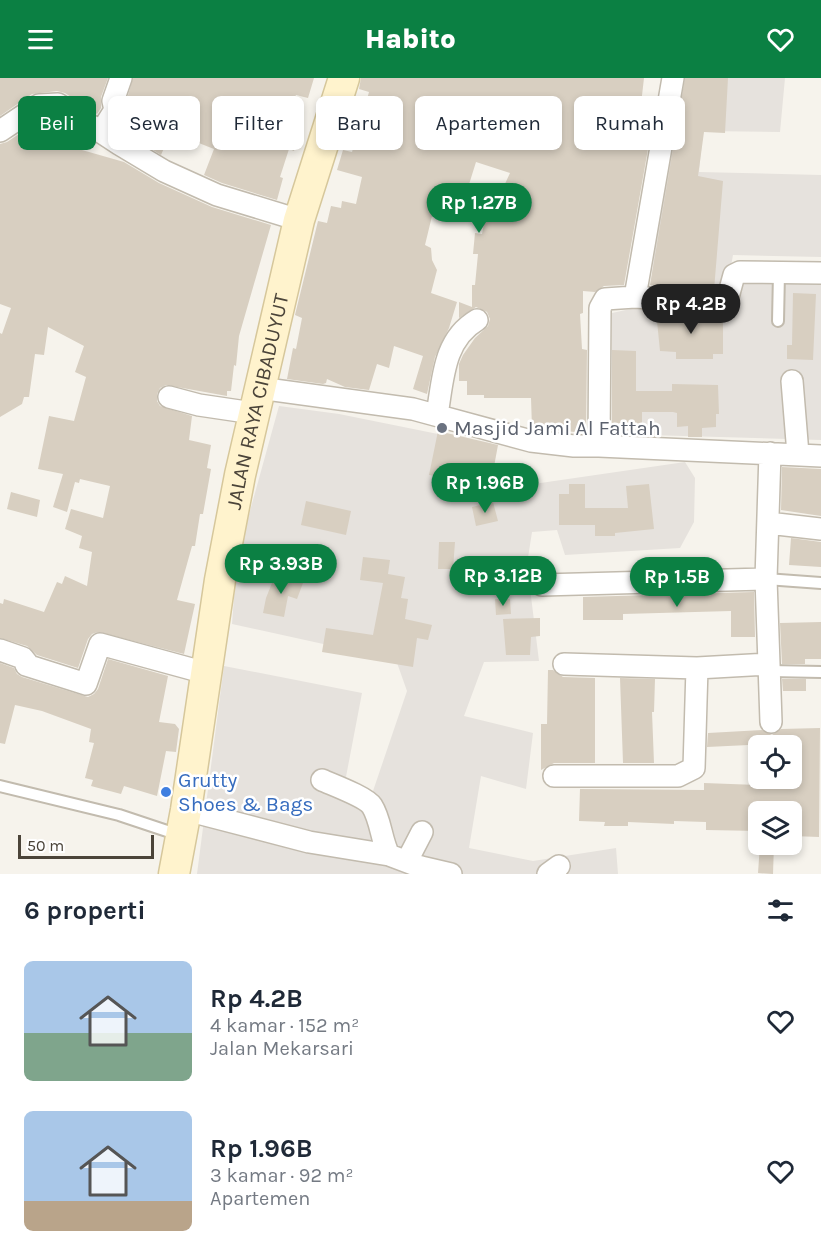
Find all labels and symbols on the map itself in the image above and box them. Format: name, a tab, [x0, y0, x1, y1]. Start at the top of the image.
pin: Rp 1.27B	[417, 183, 541, 234]
pin: Rp 4.2B	[636, 284, 746, 335]
street label: JALAN RAYA CIBADUYUT	[222, 291, 294, 511]
place label: Masjid Jami Al Fattah	[454, 416, 661, 440]
marker: Masjid Jami Al Fattah	[435, 421, 449, 435]
pin: Rp 1.96B	[423, 463, 547, 514]
pin: Rp 3.93B	[219, 544, 343, 595]
pin: Rp 3.12B	[441, 556, 565, 607]
pin: Rp 1.5B	[622, 557, 732, 608]
place label: Grutty Shoes & Bags	[178, 768, 313, 816]
marker: Grutty Shoes & Bags	[159, 785, 173, 799]
scale bar	[18, 832, 154, 860]

